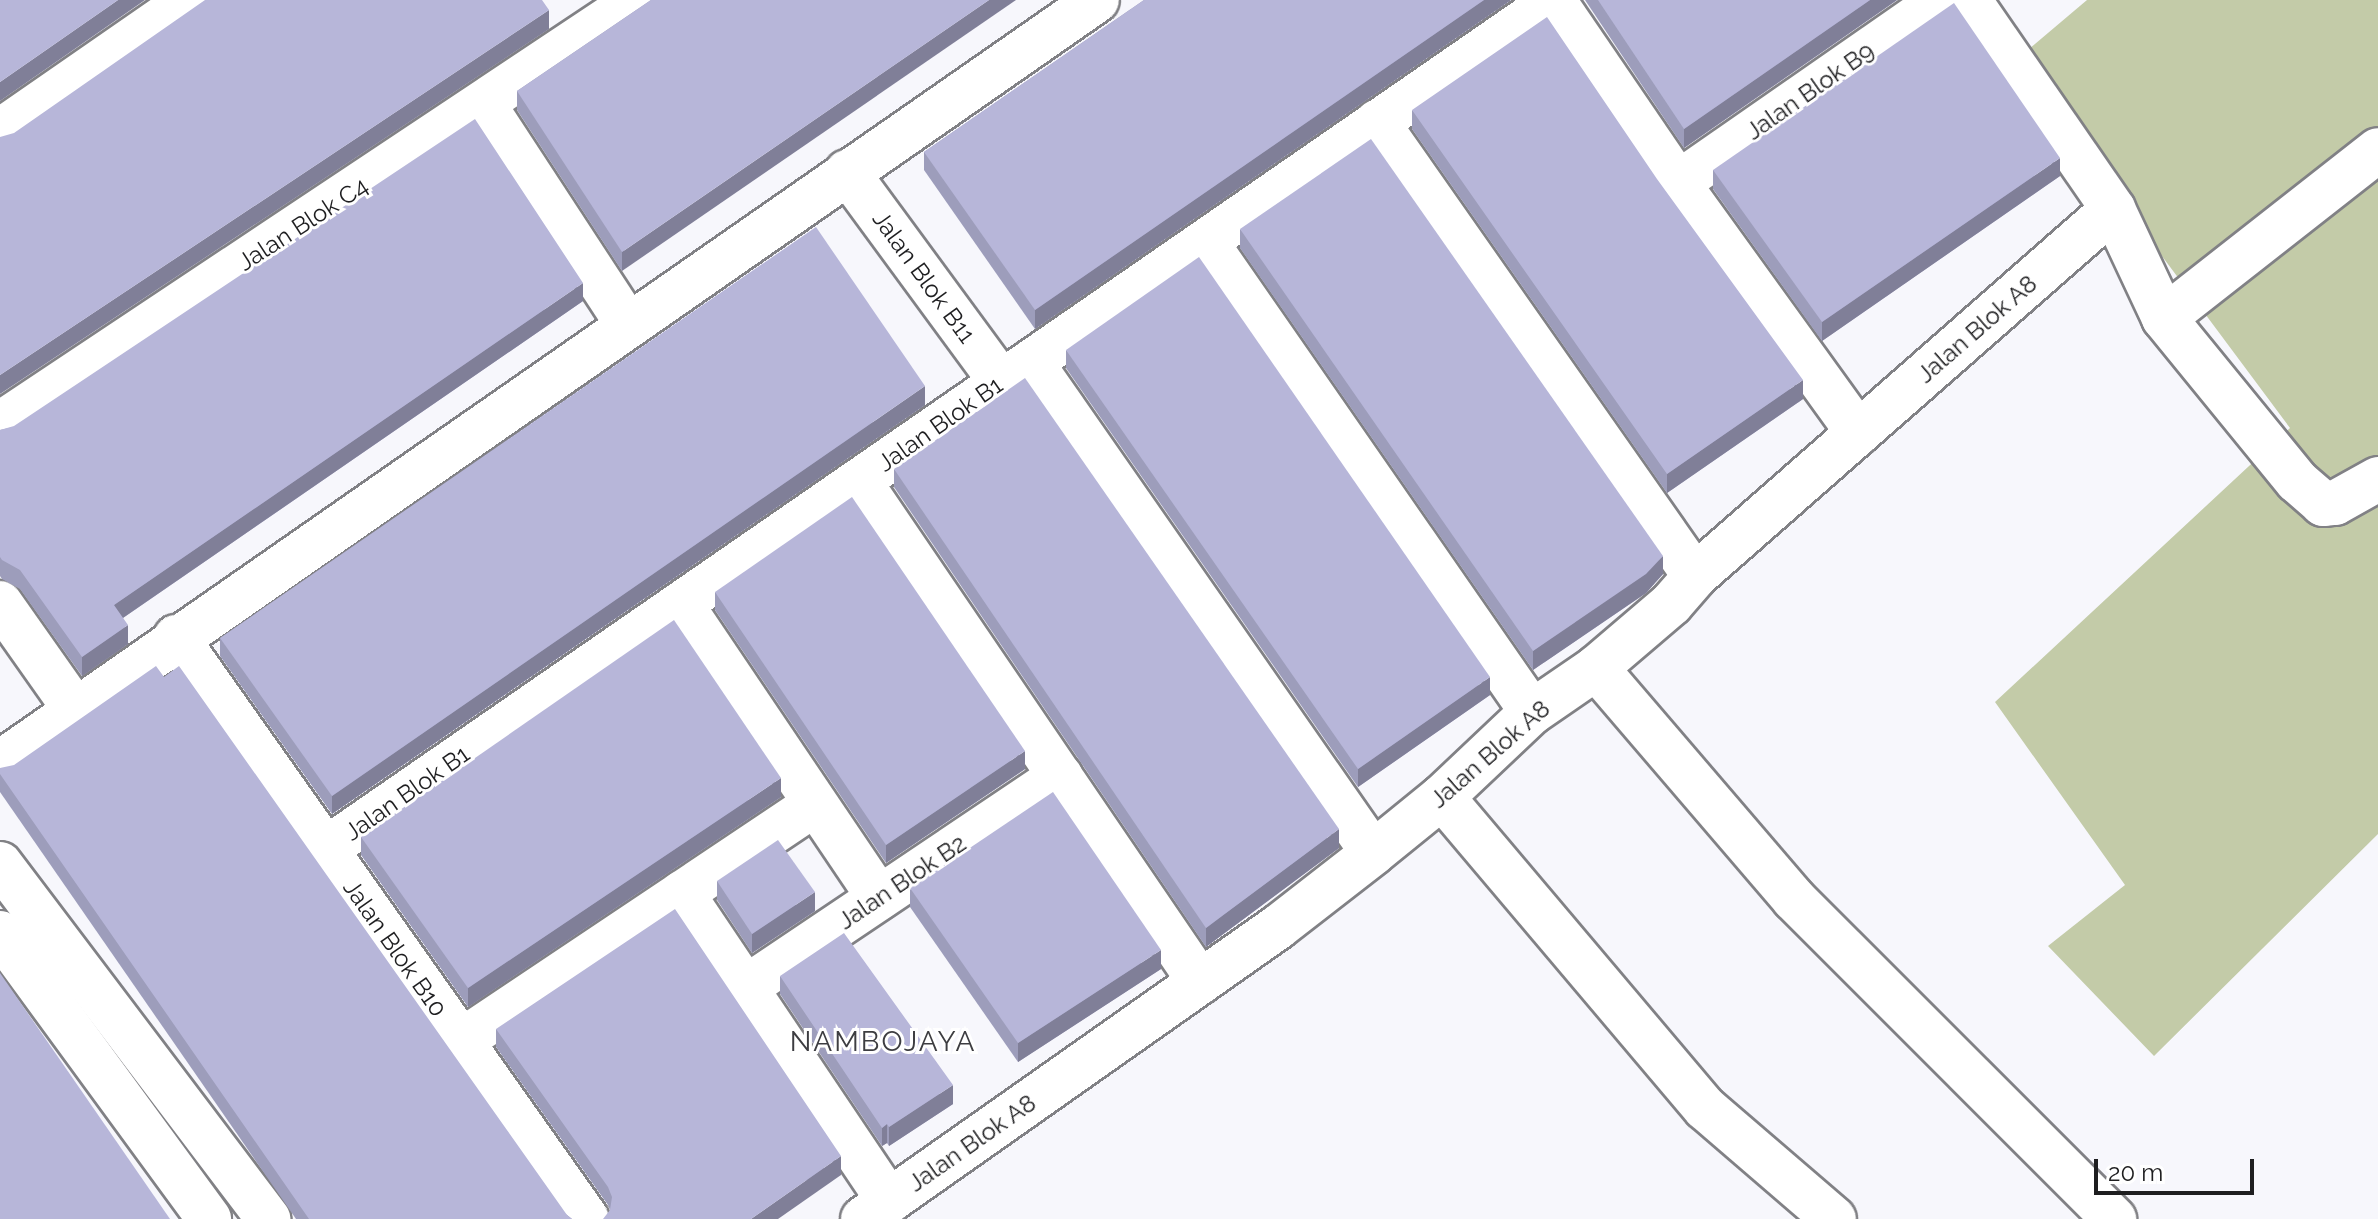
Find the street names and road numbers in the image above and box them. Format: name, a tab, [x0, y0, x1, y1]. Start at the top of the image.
street label: Jalan Blok B9	[1740, 36, 1880, 146]
street label: Jalan Blok C4	[233, 171, 373, 277]
street label: Jalan Blok B11	[866, 205, 982, 349]
street label: Jalan Blok A8	[1911, 269, 2043, 389]
street label: Jalan Blok B1	[872, 370, 1008, 478]
street label: Jalan Blok A8	[1424, 694, 1556, 814]
street label: Jalan Blok B1	[339, 739, 475, 847]
street label: Jalan Blok B2	[832, 829, 972, 935]
street label: Jalan Blok B10	[337, 874, 453, 1022]
street label: Jalan Blok A8	[902, 1088, 1042, 1198]

